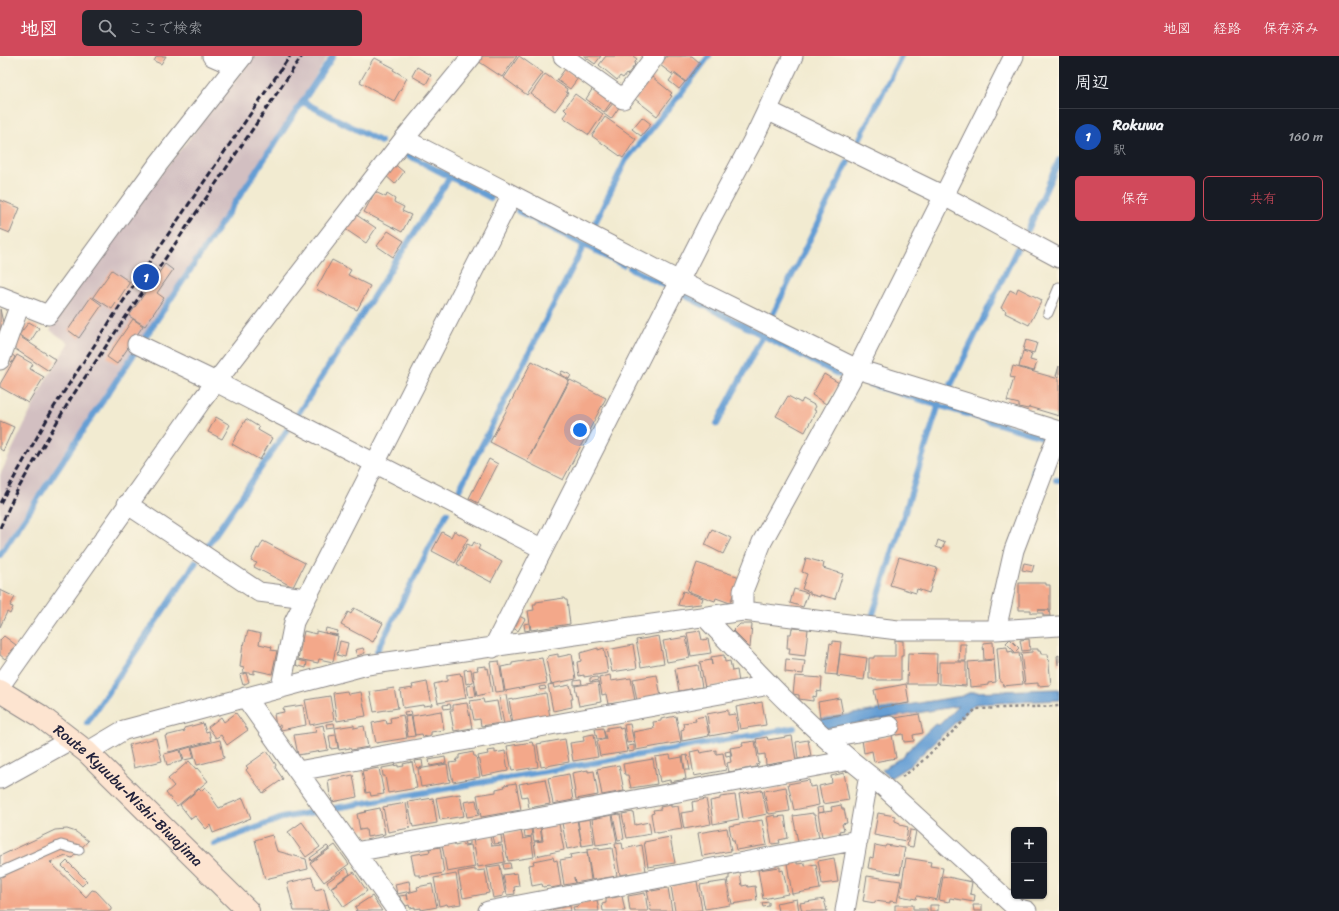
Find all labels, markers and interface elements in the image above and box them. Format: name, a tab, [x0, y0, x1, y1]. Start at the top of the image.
search box	[82, 10, 362, 46]
text: 地図	[20, 12, 58, 45]
text: ここで検索	[128, 15, 203, 41]
text: 地図	[1163, 16, 1191, 41]
text: 経路	[1213, 16, 1241, 41]
text: 保存済み	[1263, 16, 1319, 41]
icon: search	[96, 17, 118, 39]
text: 周辺	[1075, 67, 1109, 97]
text: Rokuwa	[1113, 112, 1164, 138]
text: 1	[1085, 125, 1091, 148]
text: 160 m	[1288, 125, 1323, 148]
text: 駅	[1113, 138, 1126, 161]
button: 保存	[1075, 176, 1195, 221]
button: 共有	[1203, 176, 1323, 221]
pin: 1	[133, 262, 159, 292]
your location	[570, 420, 590, 440]
street label: Route Kyuubu-Nishi-Biwajima	[48, 717, 210, 873]
map controls	[1011, 827, 1047, 899]
button: +	[1011, 827, 1047, 863]
button: −	[1011, 863, 1047, 899]

